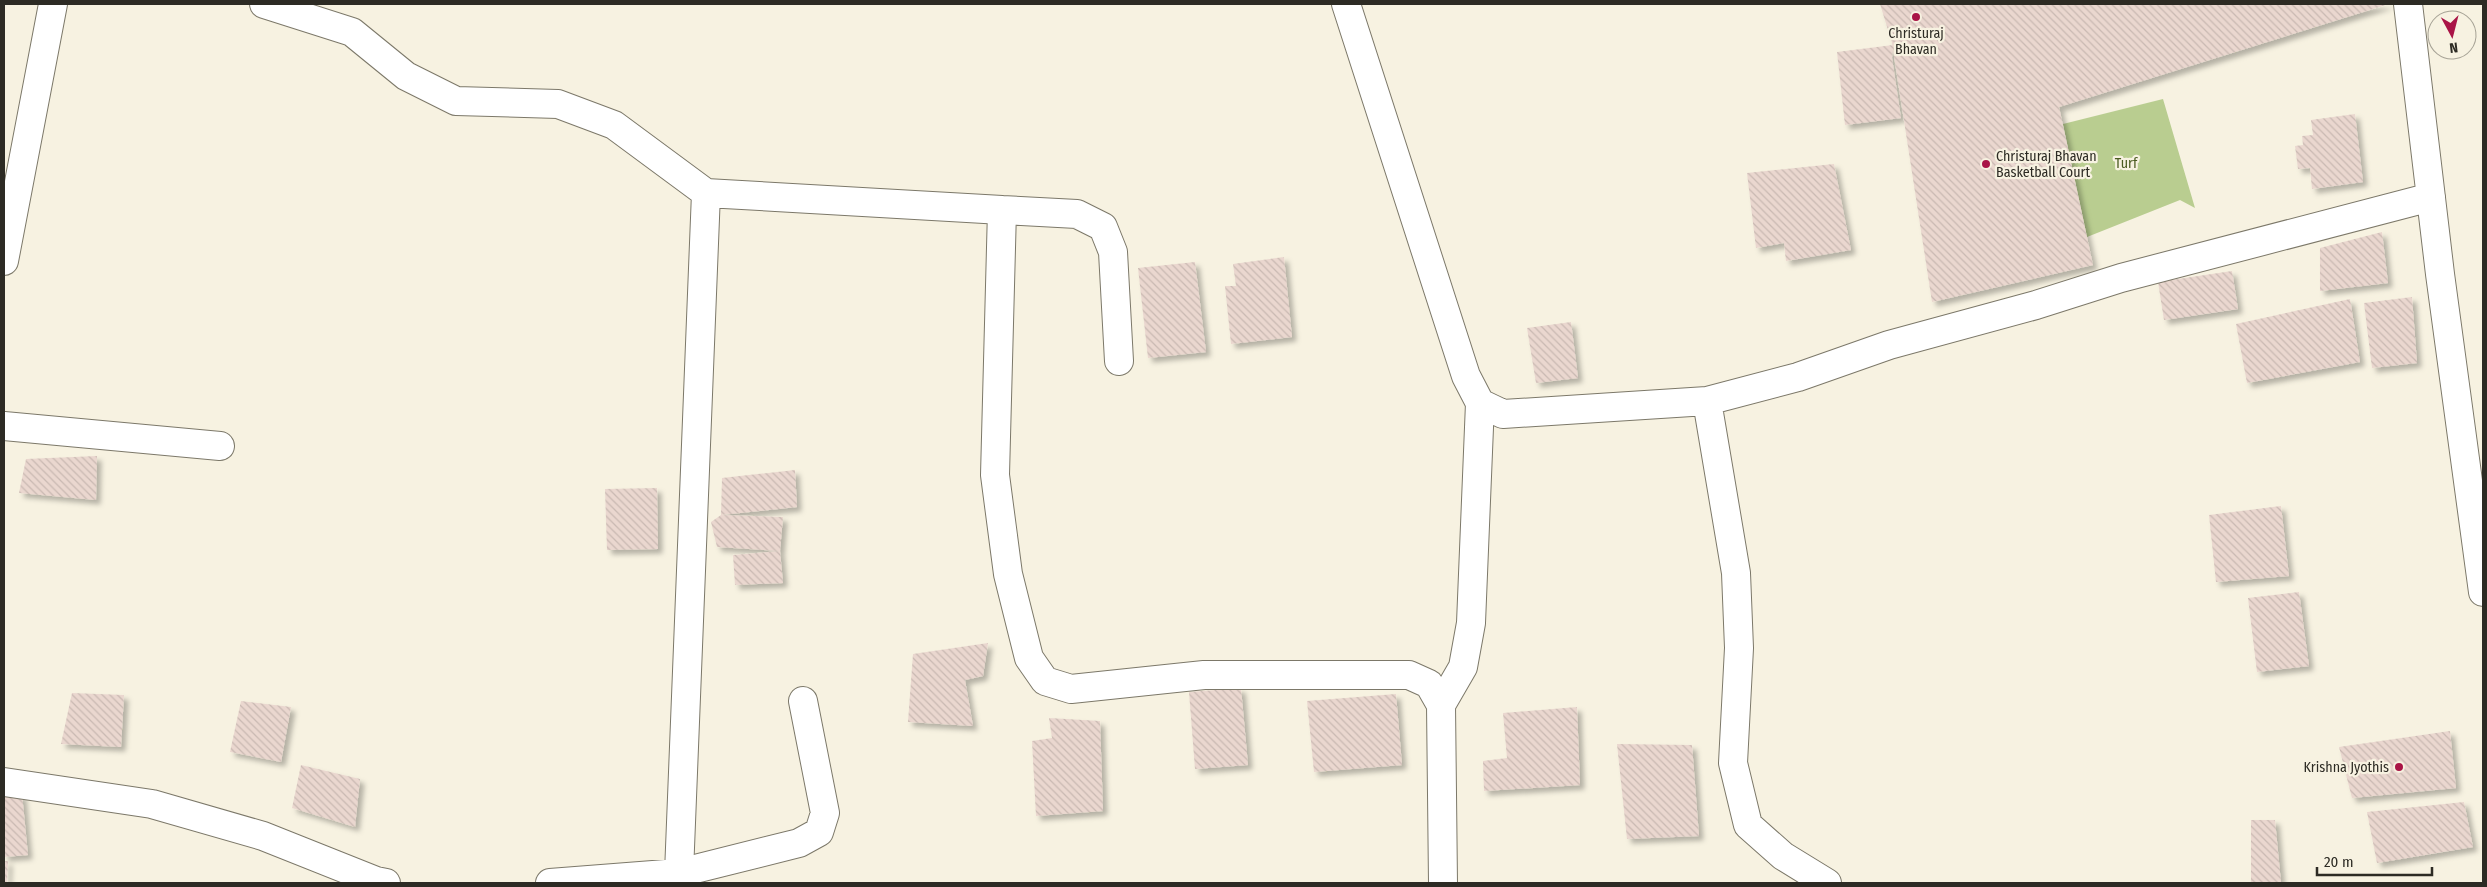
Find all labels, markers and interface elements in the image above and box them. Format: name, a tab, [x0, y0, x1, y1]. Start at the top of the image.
north arrow	[2427, 10, 2477, 60]
marker: Christuraj Bhavan	[1910, 11, 1922, 23]
place label: Christuraj Bhavan	[1888, 25, 1944, 58]
text: N	[2448, 38, 2459, 56]
place label: Christuraj Bhavan Basketball Court	[1996, 148, 2097, 181]
park label: Turf	[2115, 155, 2139, 172]
marker: Christuraj Bhavan Basketball Court	[1980, 158, 1992, 170]
place label: Krishna Jyothis	[2303, 759, 2389, 776]
marker: Krishna Jyothis	[2393, 761, 2405, 773]
scale bar	[2317, 844, 2432, 876]
text: 20 m	[2324, 853, 2354, 871]

